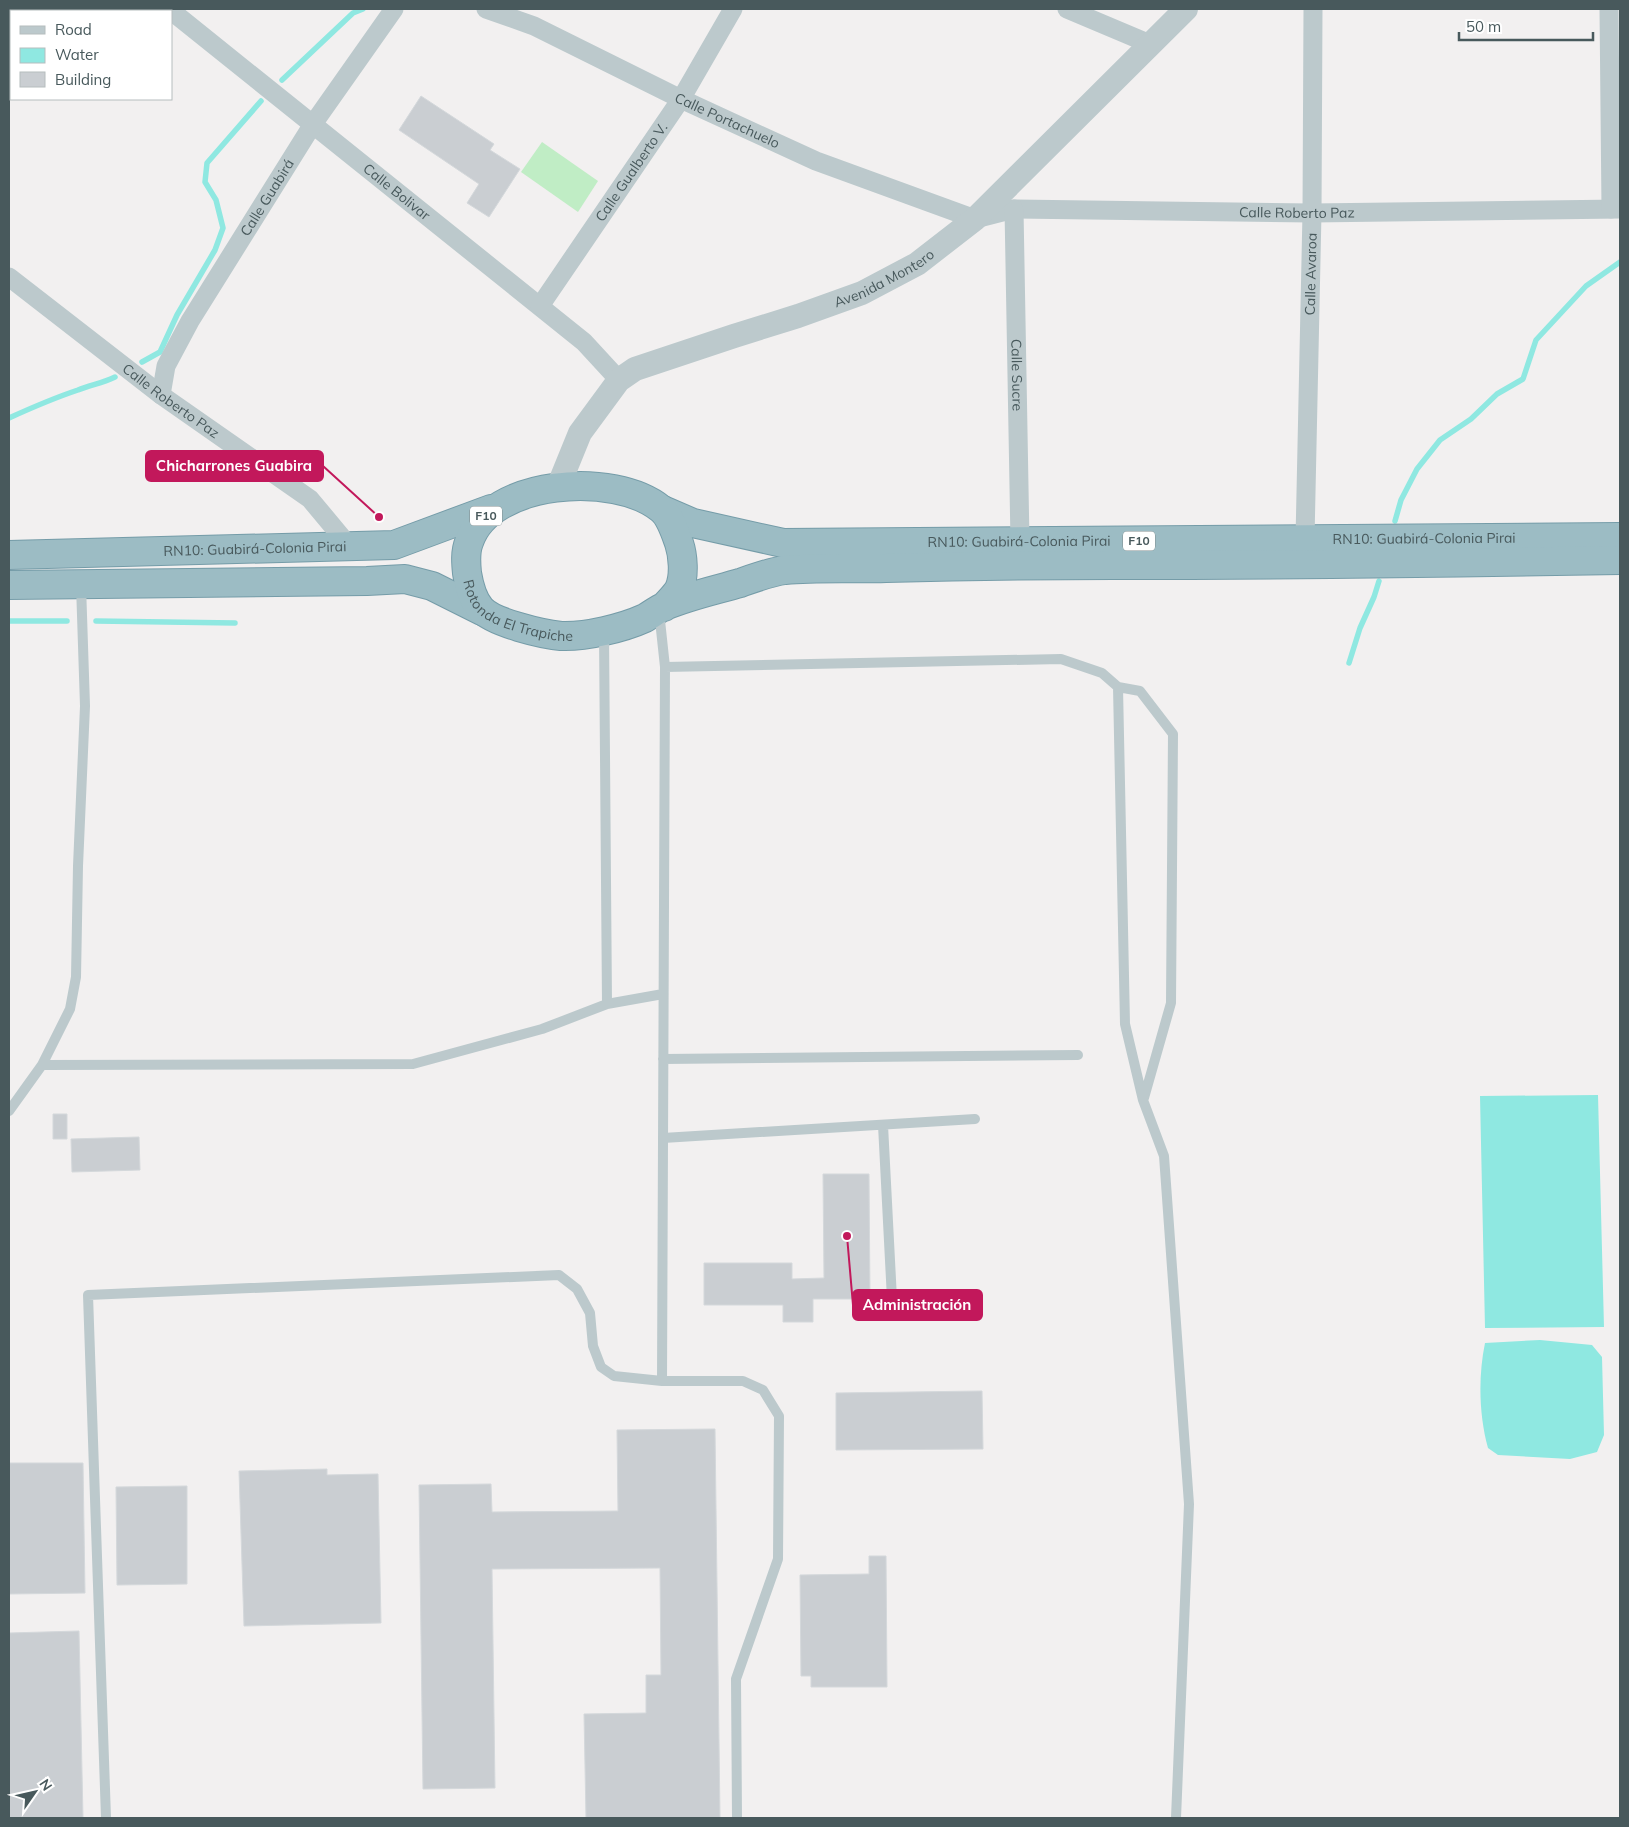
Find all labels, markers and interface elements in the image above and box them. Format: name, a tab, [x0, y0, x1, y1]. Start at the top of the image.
legend	[10, 10, 172, 100]
scale bar	[1459, 10, 1593, 42]
text: 50 m	[1466, 17, 1501, 36]
text: Road	[55, 20, 92, 39]
text: Water	[55, 45, 99, 64]
text: Building	[55, 70, 111, 89]
street label: Calle Portachuelo	[672, 88, 783, 152]
street label: Calle Gualberto V.	[591, 119, 671, 225]
street label: Calle Guabirá	[236, 156, 298, 239]
street label: Calle Bolivar	[360, 159, 435, 225]
street label: Calle Roberto Paz	[1239, 203, 1355, 222]
street label: Calle Avaroa	[1301, 232, 1321, 316]
street label: Avenida Montero	[831, 245, 938, 311]
street label: Calle Sucre	[1007, 339, 1027, 411]
street label: Calle Roberto Paz	[119, 360, 223, 442]
callout: Chicharrones Guabira	[146, 451, 323, 481]
text: Chicharrones Guabira	[156, 456, 312, 475]
road number: F10	[470, 506, 502, 526]
street label: RN10: Guabirá-Colonia Pirai	[1332, 529, 1516, 548]
street label: RN10: Guabirá-Colonia Pirai	[927, 532, 1111, 551]
road number: F10	[1123, 532, 1155, 550]
street label: RN10: Guabirá-Colonia Pirai	[163, 537, 347, 560]
street label: Rotonda El Trapiche	[459, 578, 573, 645]
callout: Administración	[853, 1290, 982, 1320]
text: Administración	[863, 1295, 971, 1314]
north arrow	[10, 1767, 60, 1817]
text: N	[35, 1775, 56, 1794]

